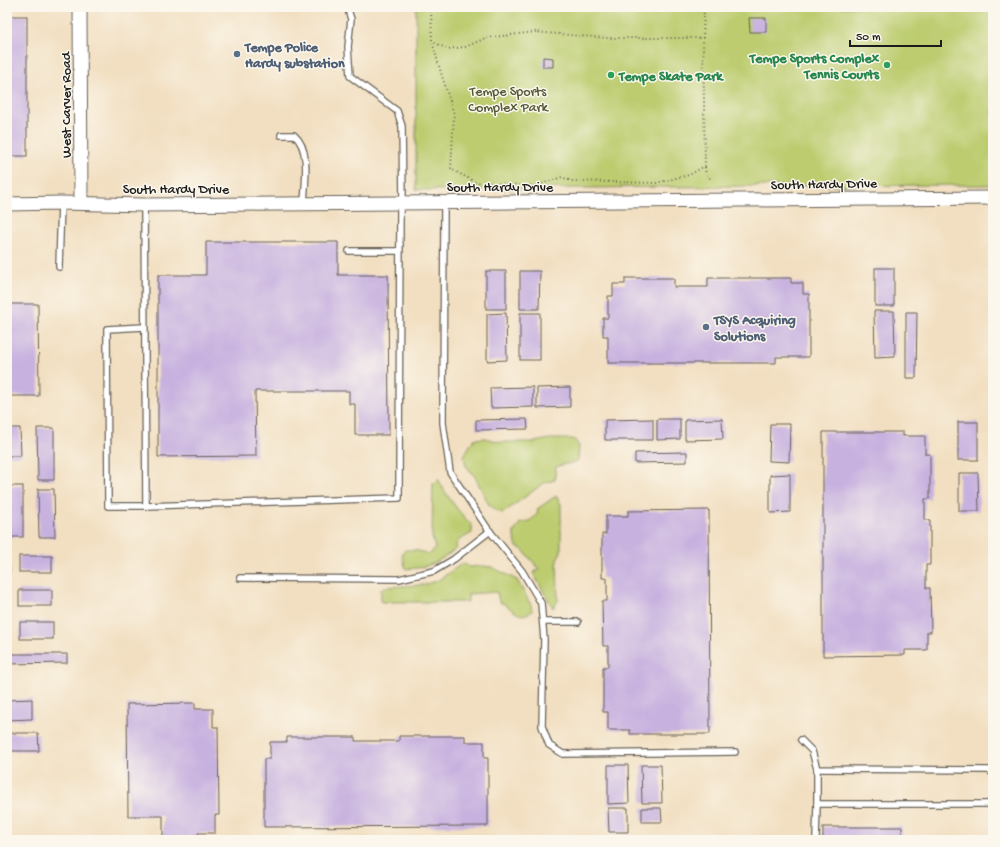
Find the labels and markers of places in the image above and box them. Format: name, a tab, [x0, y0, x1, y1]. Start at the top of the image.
place label: Tempe Police Hardy substation	[244, 40, 345, 73]
marker: Tempe Police Hardy substation	[232, 49, 242, 59]
place label: Tempe Sports Complex Tennis Courts	[749, 51, 880, 84]
marker: Tempe Sports Complex Tennis Courts	[882, 60, 892, 70]
place label: Tempe Skate Park	[618, 69, 724, 86]
marker: Tempe Skate Park	[606, 70, 616, 80]
place label: TSYS Acquiring Solutions	[713, 313, 796, 346]
marker: TSYS Acquiring Solutions	[701, 322, 711, 332]

